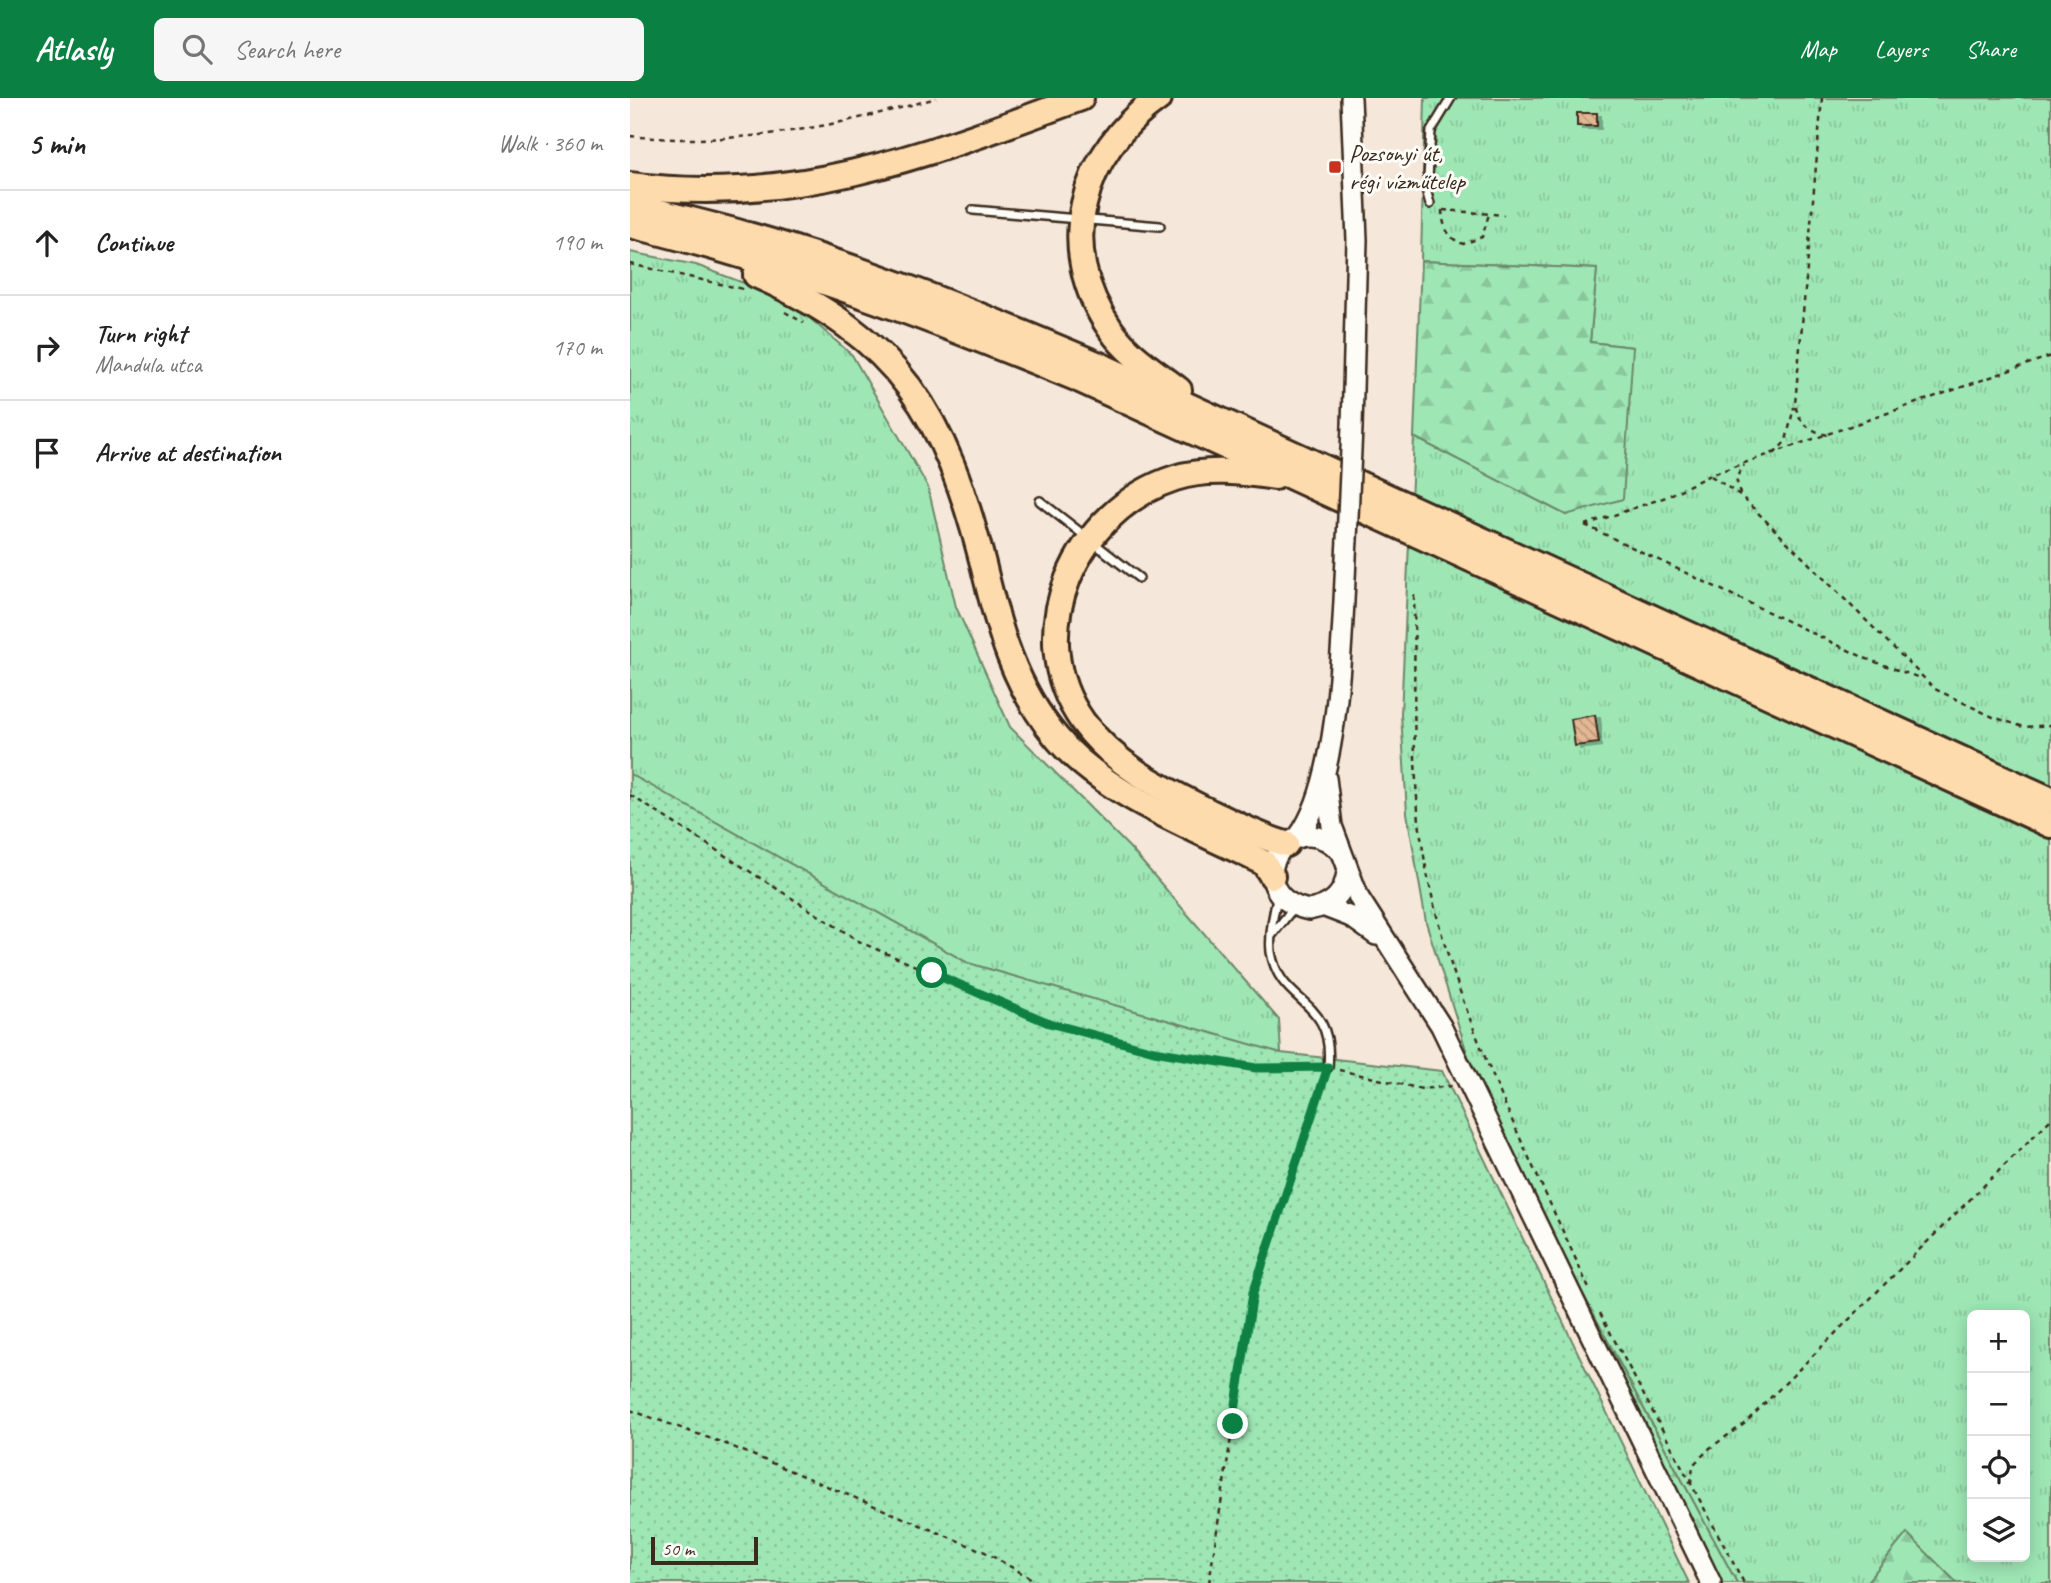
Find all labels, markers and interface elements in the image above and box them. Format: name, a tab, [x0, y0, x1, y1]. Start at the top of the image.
search box	[154, 18, 644, 81]
text: Atlasly	[35, 28, 112, 70]
icon: search	[178, 30, 216, 68]
text: Search here	[234, 33, 340, 66]
text: Map	[1800, 34, 1837, 64]
text: Layers	[1875, 34, 1928, 64]
text: Share	[1966, 34, 2016, 64]
text: 5 min	[28, 125, 85, 163]
text: Walk · 360 m	[498, 129, 602, 158]
place label: Pozsonyi út, régi vízműtelep	[1349, 138, 1467, 196]
marker: Pozsonyi út, régi vízműtelep	[1327, 159, 1343, 175]
icon: ahead	[28, 224, 66, 262]
text: Continue	[95, 226, 173, 259]
text: 190 m	[553, 228, 602, 257]
text: Turn right	[95, 317, 186, 350]
icon: right	[28, 329, 66, 367]
text: 170 m	[553, 333, 602, 362]
text: Mandula utca	[95, 350, 202, 379]
icon: arrive	[28, 434, 66, 472]
text: Arrive at destination	[95, 436, 281, 469]
route start	[916, 957, 947, 988]
map controls	[1967, 1310, 2030, 1562]
button: +	[1967, 1310, 2030, 1373]
button: −	[1967, 1373, 2030, 1436]
route end	[1217, 1408, 1248, 1439]
button: locate	[1967, 1436, 2030, 1499]
button: layers	[1967, 1499, 2030, 1562]
scale bar	[651, 1534, 758, 1566]
text: 50 m	[662, 1537, 694, 1561]

